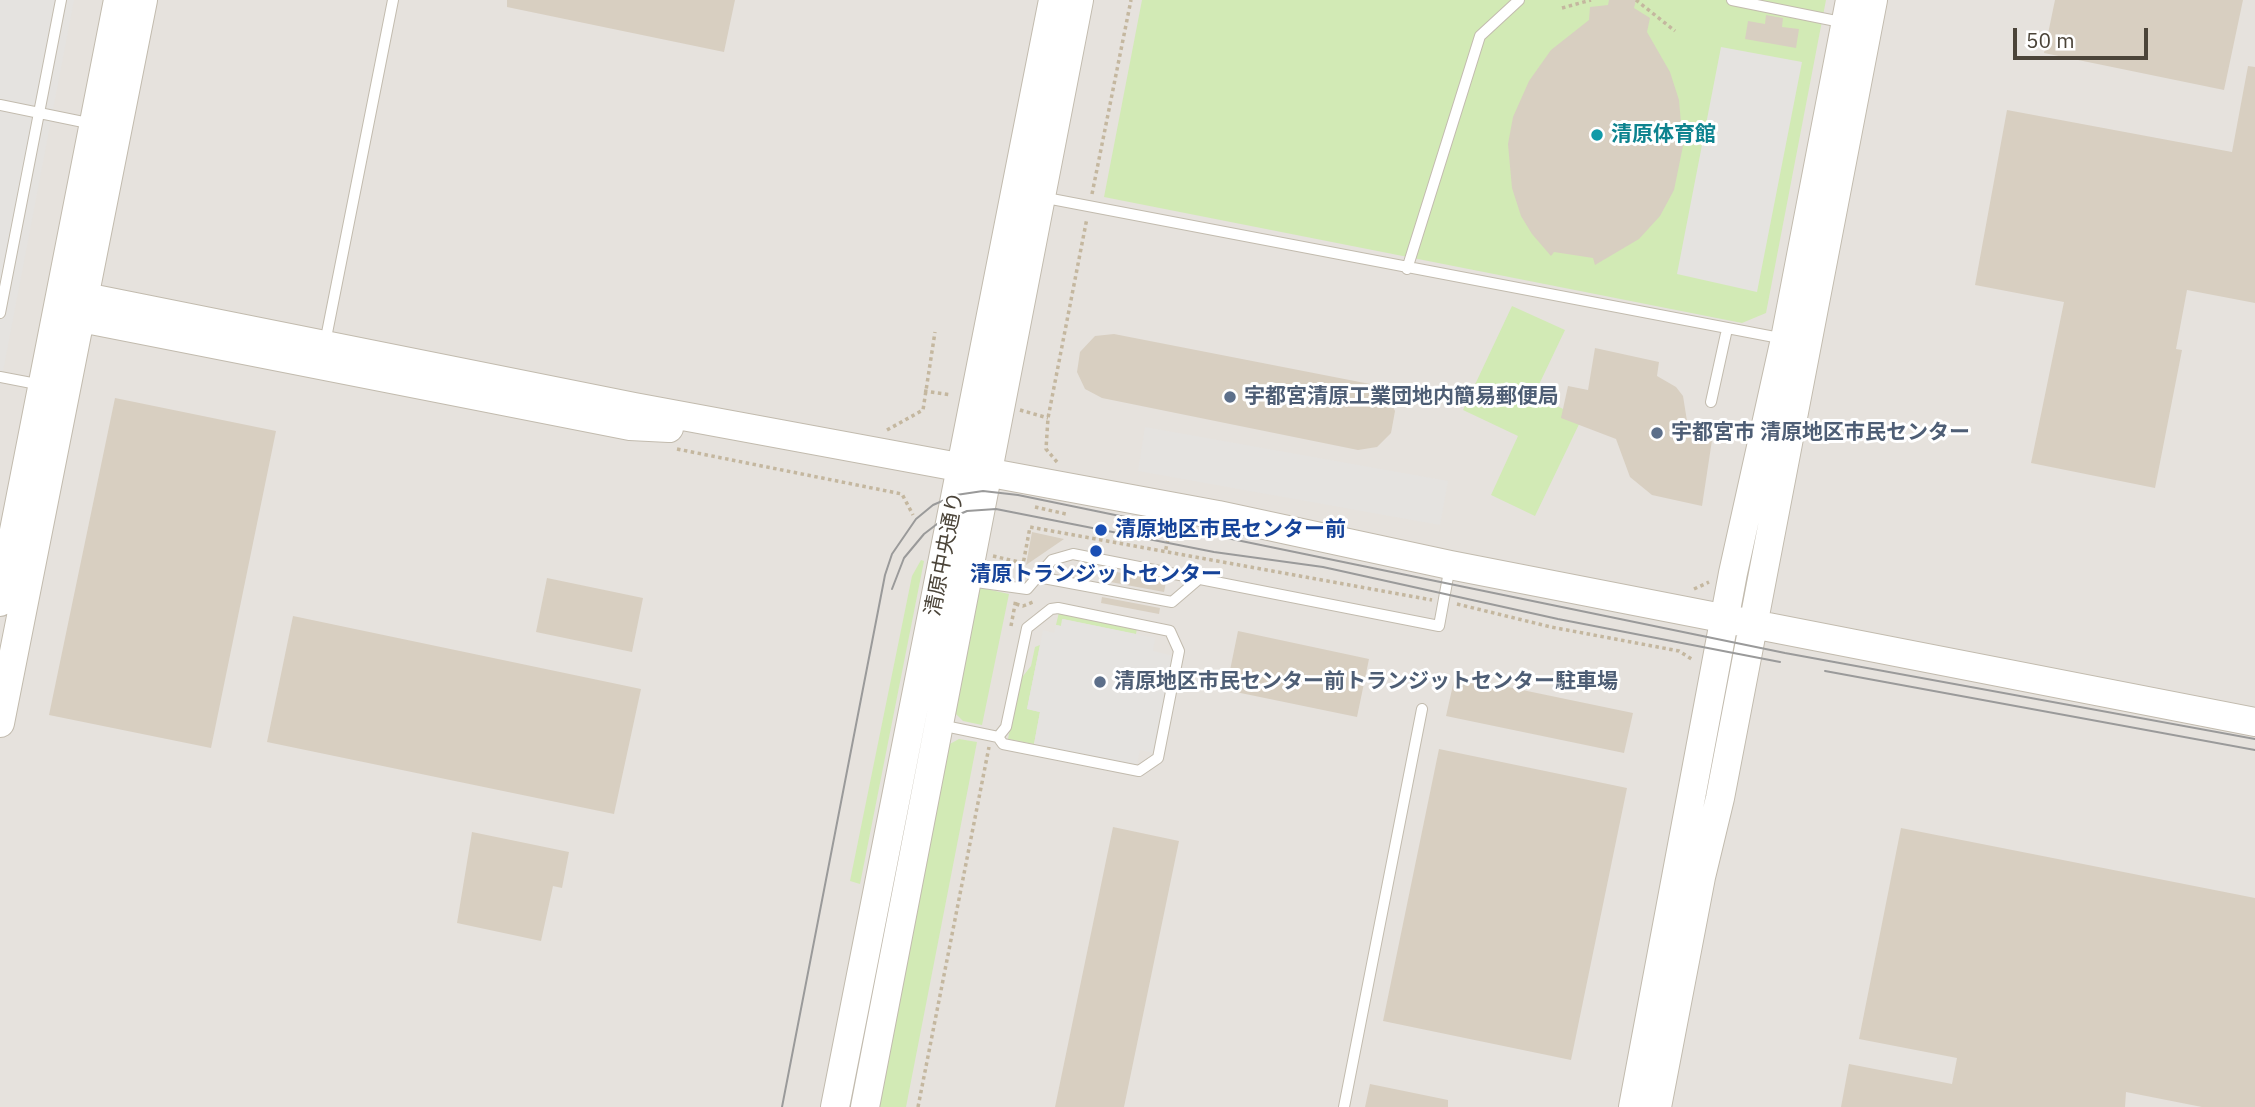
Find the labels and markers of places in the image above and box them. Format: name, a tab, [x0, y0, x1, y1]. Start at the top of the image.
place label: 清原体育館	[1611, 122, 1716, 148]
marker: 清原体育館	[1589, 127, 1605, 143]
place label: 宇都宮清原工業団地内簡易郵便局	[1244, 384, 1559, 410]
marker: 宇都宮清原工業団地内簡易郵便局	[1222, 389, 1238, 405]
place label: 宇都宮市 清原地区市民センター	[1671, 420, 1970, 446]
marker: 宇都宮市 清原地区市民センター	[1649, 425, 1665, 441]
place label: 清原地区市民センター前	[1115, 517, 1346, 543]
marker: 清原地区市民センター前	[1093, 522, 1109, 538]
marker: 清原トランジットセンター	[1088, 543, 1104, 559]
place label: 清原トランジットセンター	[970, 562, 1222, 588]
place label: 清原地区市民センター前トランジットセンター駐車場	[1114, 669, 1618, 695]
marker: 清原地区市民センター前トランジットセンター駐車場	[1092, 674, 1108, 690]

